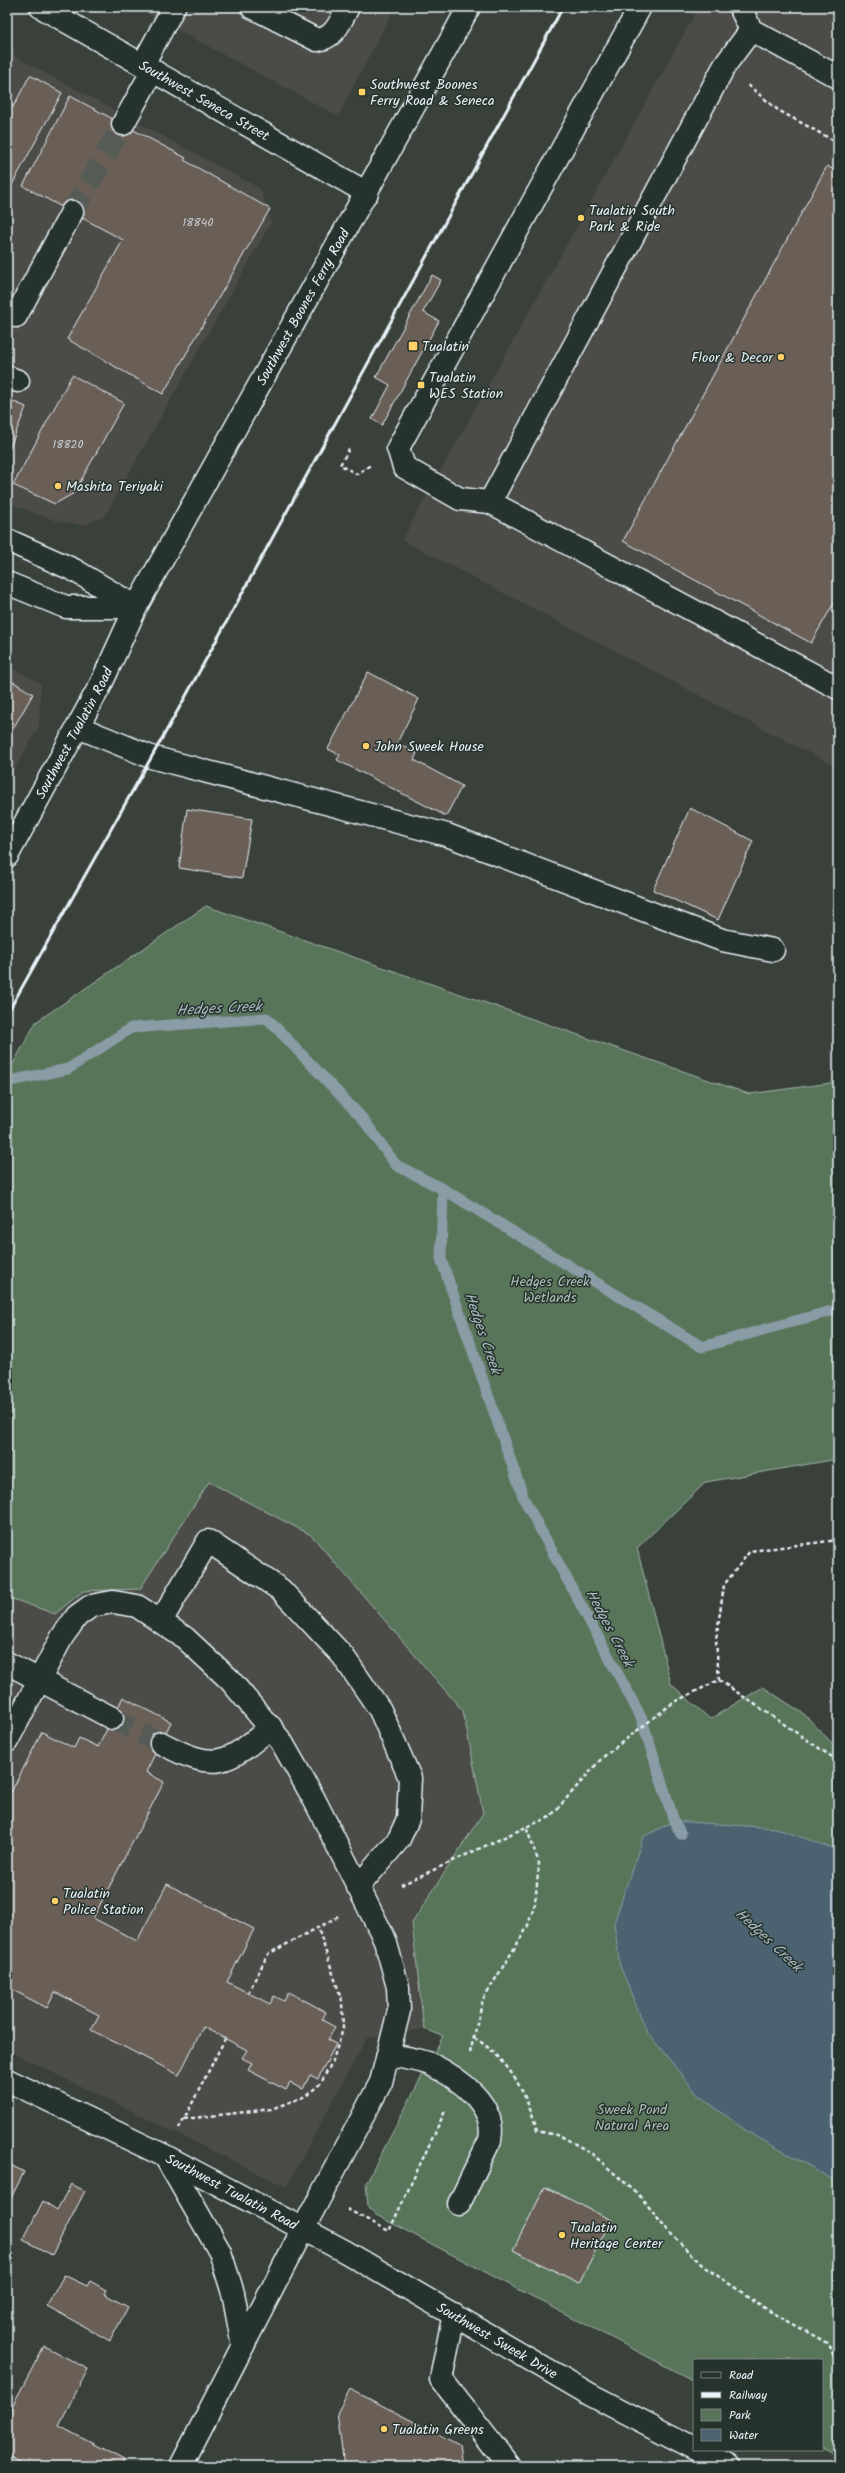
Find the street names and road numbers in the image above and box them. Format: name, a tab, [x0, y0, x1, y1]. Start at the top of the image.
street label: Southwest Seneca Street	[134, 55, 274, 147]
street label: Southwest Boones Ferry Road	[251, 224, 356, 390]
street label: Southwest Tualatin Road	[30, 663, 120, 803]
street label: Southwest Tualatin Road	[161, 2148, 302, 2237]
street label: Southwest Sweek Drive	[432, 2297, 562, 2386]

